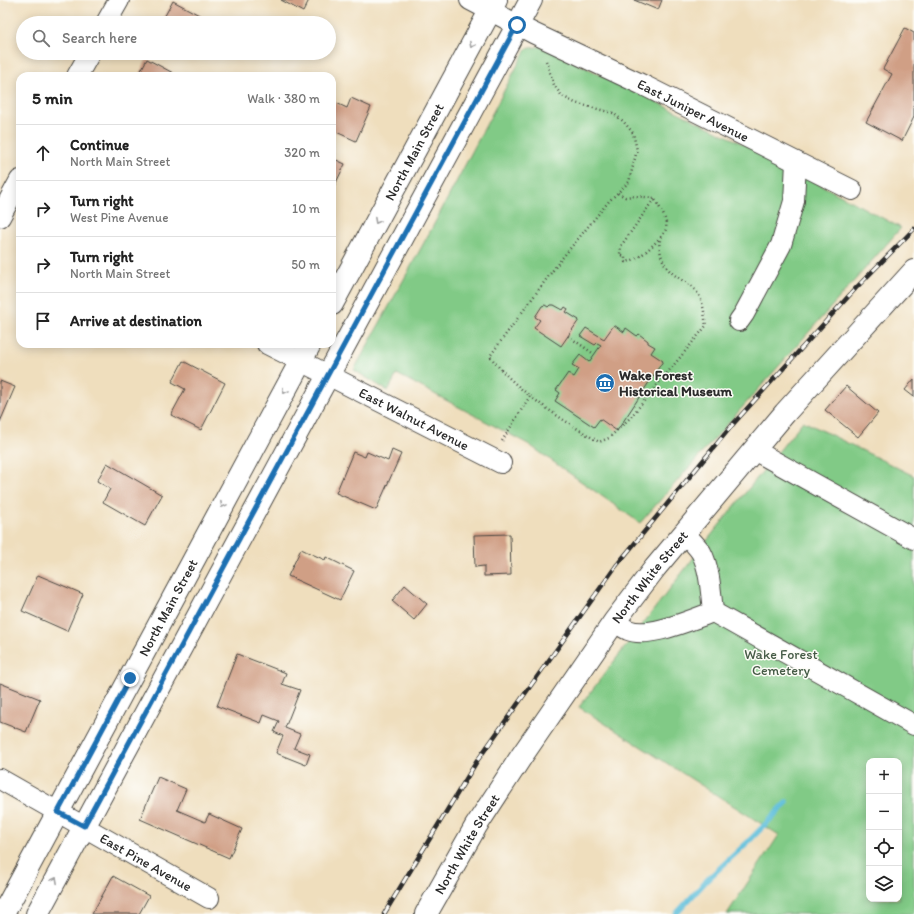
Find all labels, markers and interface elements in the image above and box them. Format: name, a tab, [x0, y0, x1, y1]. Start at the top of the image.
search box	[16, 16, 336, 60]
route start	[508, 16, 526, 34]
icon: search	[30, 27, 52, 49]
text: Search here	[62, 29, 137, 47]
one-way arrow	[469, 40, 476, 48]
street label: East Juniper Avenue	[634, 76, 752, 146]
text: 5 min	[32, 88, 72, 108]
text: Walk · 380 m	[247, 91, 320, 106]
street label: North Main Street	[381, 100, 448, 204]
text: Continue	[70, 136, 129, 154]
icon: ahead	[32, 142, 54, 164]
text: 320 m	[284, 145, 320, 160]
text: North Main Street	[70, 154, 170, 169]
text: Turn right	[70, 192, 134, 210]
icon: right	[32, 198, 54, 220]
text: 10 m	[292, 201, 320, 216]
text: West Pine Avenue	[70, 210, 168, 225]
one-way arrow	[374, 217, 382, 224]
text: Turn right	[70, 248, 134, 266]
icon: right	[32, 254, 54, 276]
text: 50 m	[291, 257, 320, 272]
text: North Main Street	[70, 266, 170, 281]
icon: arrive	[32, 310, 54, 332]
text: Arrive at destination	[70, 312, 202, 330]
place label: Wake Forest Historical Museum	[619, 367, 732, 400]
museum icon: Wake Forest Historical Museum	[594, 372, 616, 394]
street label: East Walnut Avenue	[356, 384, 472, 454]
one-way arrow	[282, 386, 289, 394]
one-way arrow	[220, 501, 228, 508]
street label: North White Street	[608, 527, 692, 627]
street label: North Main Street	[135, 556, 202, 660]
park label: Wake Forest Cemetery	[744, 646, 818, 679]
route end	[121, 669, 139, 687]
map controls	[866, 758, 902, 902]
button: +	[866, 758, 902, 794]
street label: North White Street	[431, 791, 504, 897]
button: −	[866, 794, 902, 830]
street label: East Pine Avenue	[97, 830, 195, 896]
button: locate	[866, 830, 902, 866]
button: layers	[866, 866, 902, 902]
one-way arrow	[51, 876, 58, 884]

